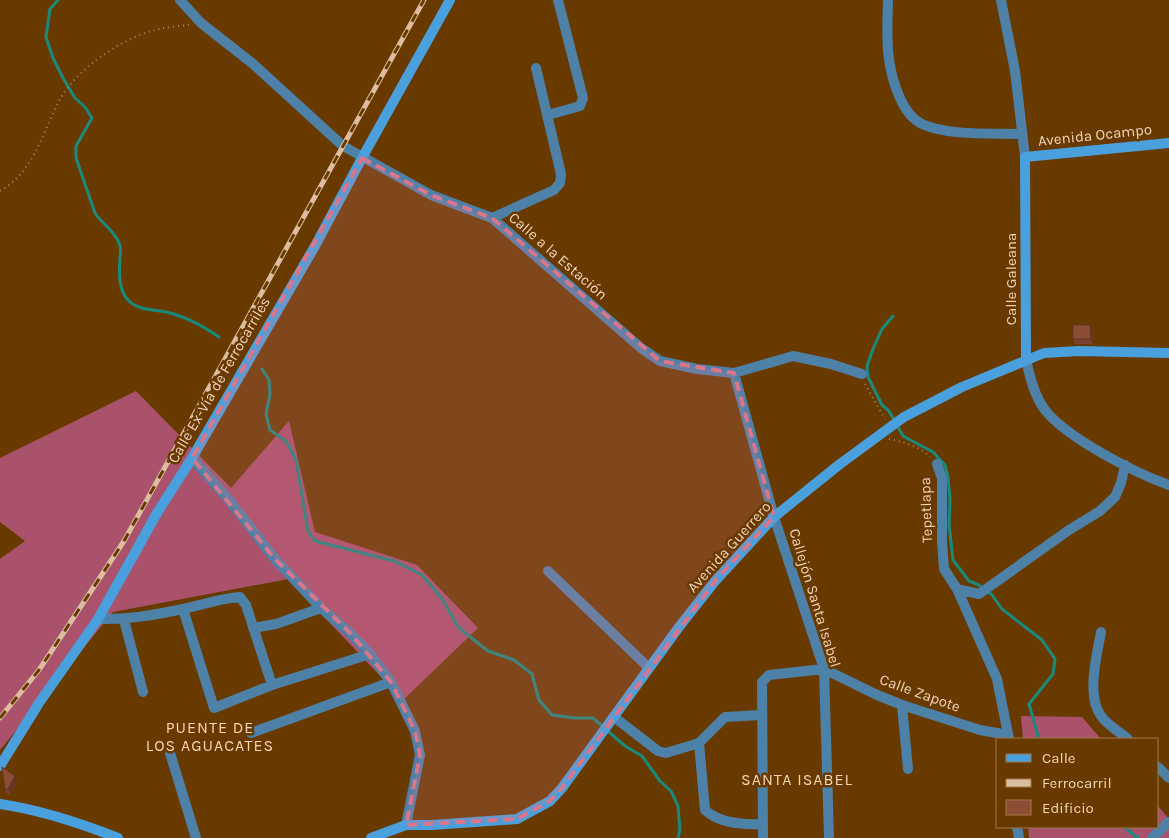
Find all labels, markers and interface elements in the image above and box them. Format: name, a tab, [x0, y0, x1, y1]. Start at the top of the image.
street label: Avenida Ocampo	[1037, 120, 1153, 150]
street label: Calle a la Estación	[505, 208, 611, 304]
street label: Calle Galeana	[1002, 233, 1020, 325]
street label: Calle Ex-Vía de Ferrocarriles	[164, 294, 274, 466]
street label: Tepetlapa	[916, 477, 936, 543]
street label: Avenida Guerrero	[683, 498, 775, 596]
street label: Callejón Santa Isabel	[785, 526, 845, 670]
street label: Calle Zapote	[877, 670, 963, 716]
district label: PUENTE DE LOS AGUACATES	[146, 718, 274, 755]
legend	[996, 738, 1159, 828]
text: Calle	[1042, 749, 1076, 767]
district label: SANTA ISABEL	[741, 770, 853, 789]
text: Ferrocarril	[1042, 774, 1112, 792]
text: Edificio	[1042, 799, 1094, 817]

